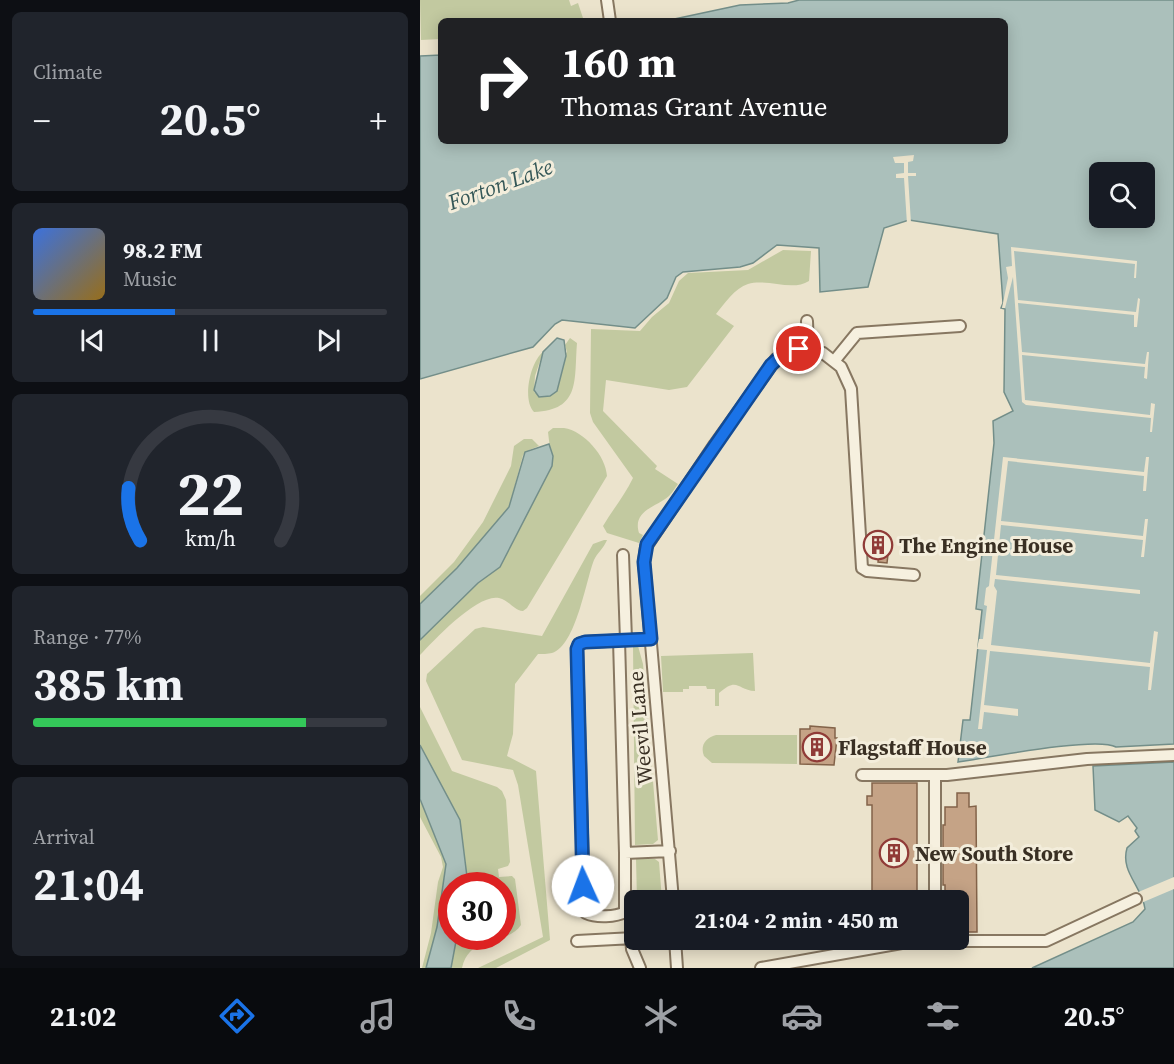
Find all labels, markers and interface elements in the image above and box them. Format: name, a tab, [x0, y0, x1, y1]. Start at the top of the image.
text: 160 m	[561, 33, 676, 91]
icon: right	[462, 42, 540, 120]
text: Climate	[33, 58, 102, 86]
text: 20.5°	[159, 88, 261, 150]
text: Thomas Grant Avenue	[561, 88, 828, 125]
text: −	[33, 98, 51, 143]
text: +	[370, 98, 387, 143]
water label: Forton Lake	[442, 151, 557, 217]
map controls	[1089, 162, 1155, 228]
button: search	[1089, 162, 1155, 228]
text: 98.2 FM	[123, 235, 202, 265]
text: Music	[123, 265, 177, 293]
pin	[773, 323, 824, 374]
icon: previous	[76, 324, 109, 357]
icon: pause	[194, 324, 227, 357]
icon: next	[312, 324, 345, 357]
icon: arrive	[782, 332, 815, 365]
text: 22	[176, 450, 244, 536]
text: km/h	[184, 524, 236, 553]
building icon: The Engine House	[862, 529, 894, 561]
place label: The Engine House	[899, 531, 1073, 560]
text: Range · 77%	[33, 623, 142, 651]
text: 385 km	[33, 653, 184, 715]
street label: Weevil Lane	[621, 670, 659, 786]
building icon: Flagstaff House	[801, 731, 833, 763]
place label: Flagstaff House	[838, 733, 987, 762]
text: Arrival	[33, 823, 95, 851]
building icon: New South Store	[878, 837, 910, 869]
place label: New South Store	[915, 839, 1073, 868]
text: 21:04	[33, 853, 144, 915]
position arrow	[551, 854, 615, 918]
speed limit sign: 30	[438, 872, 516, 950]
text: 21:04 · 2 min · 450 m	[695, 905, 898, 935]
icon: directions	[216, 995, 258, 1037]
icon: music	[357, 995, 399, 1037]
icon: phone	[498, 995, 540, 1037]
icon: climate	[640, 995, 682, 1037]
icon: car	[781, 995, 823, 1037]
icon: filters	[922, 995, 964, 1037]
text: 21:02	[50, 998, 116, 1035]
text: 20.5°	[1063, 998, 1124, 1035]

